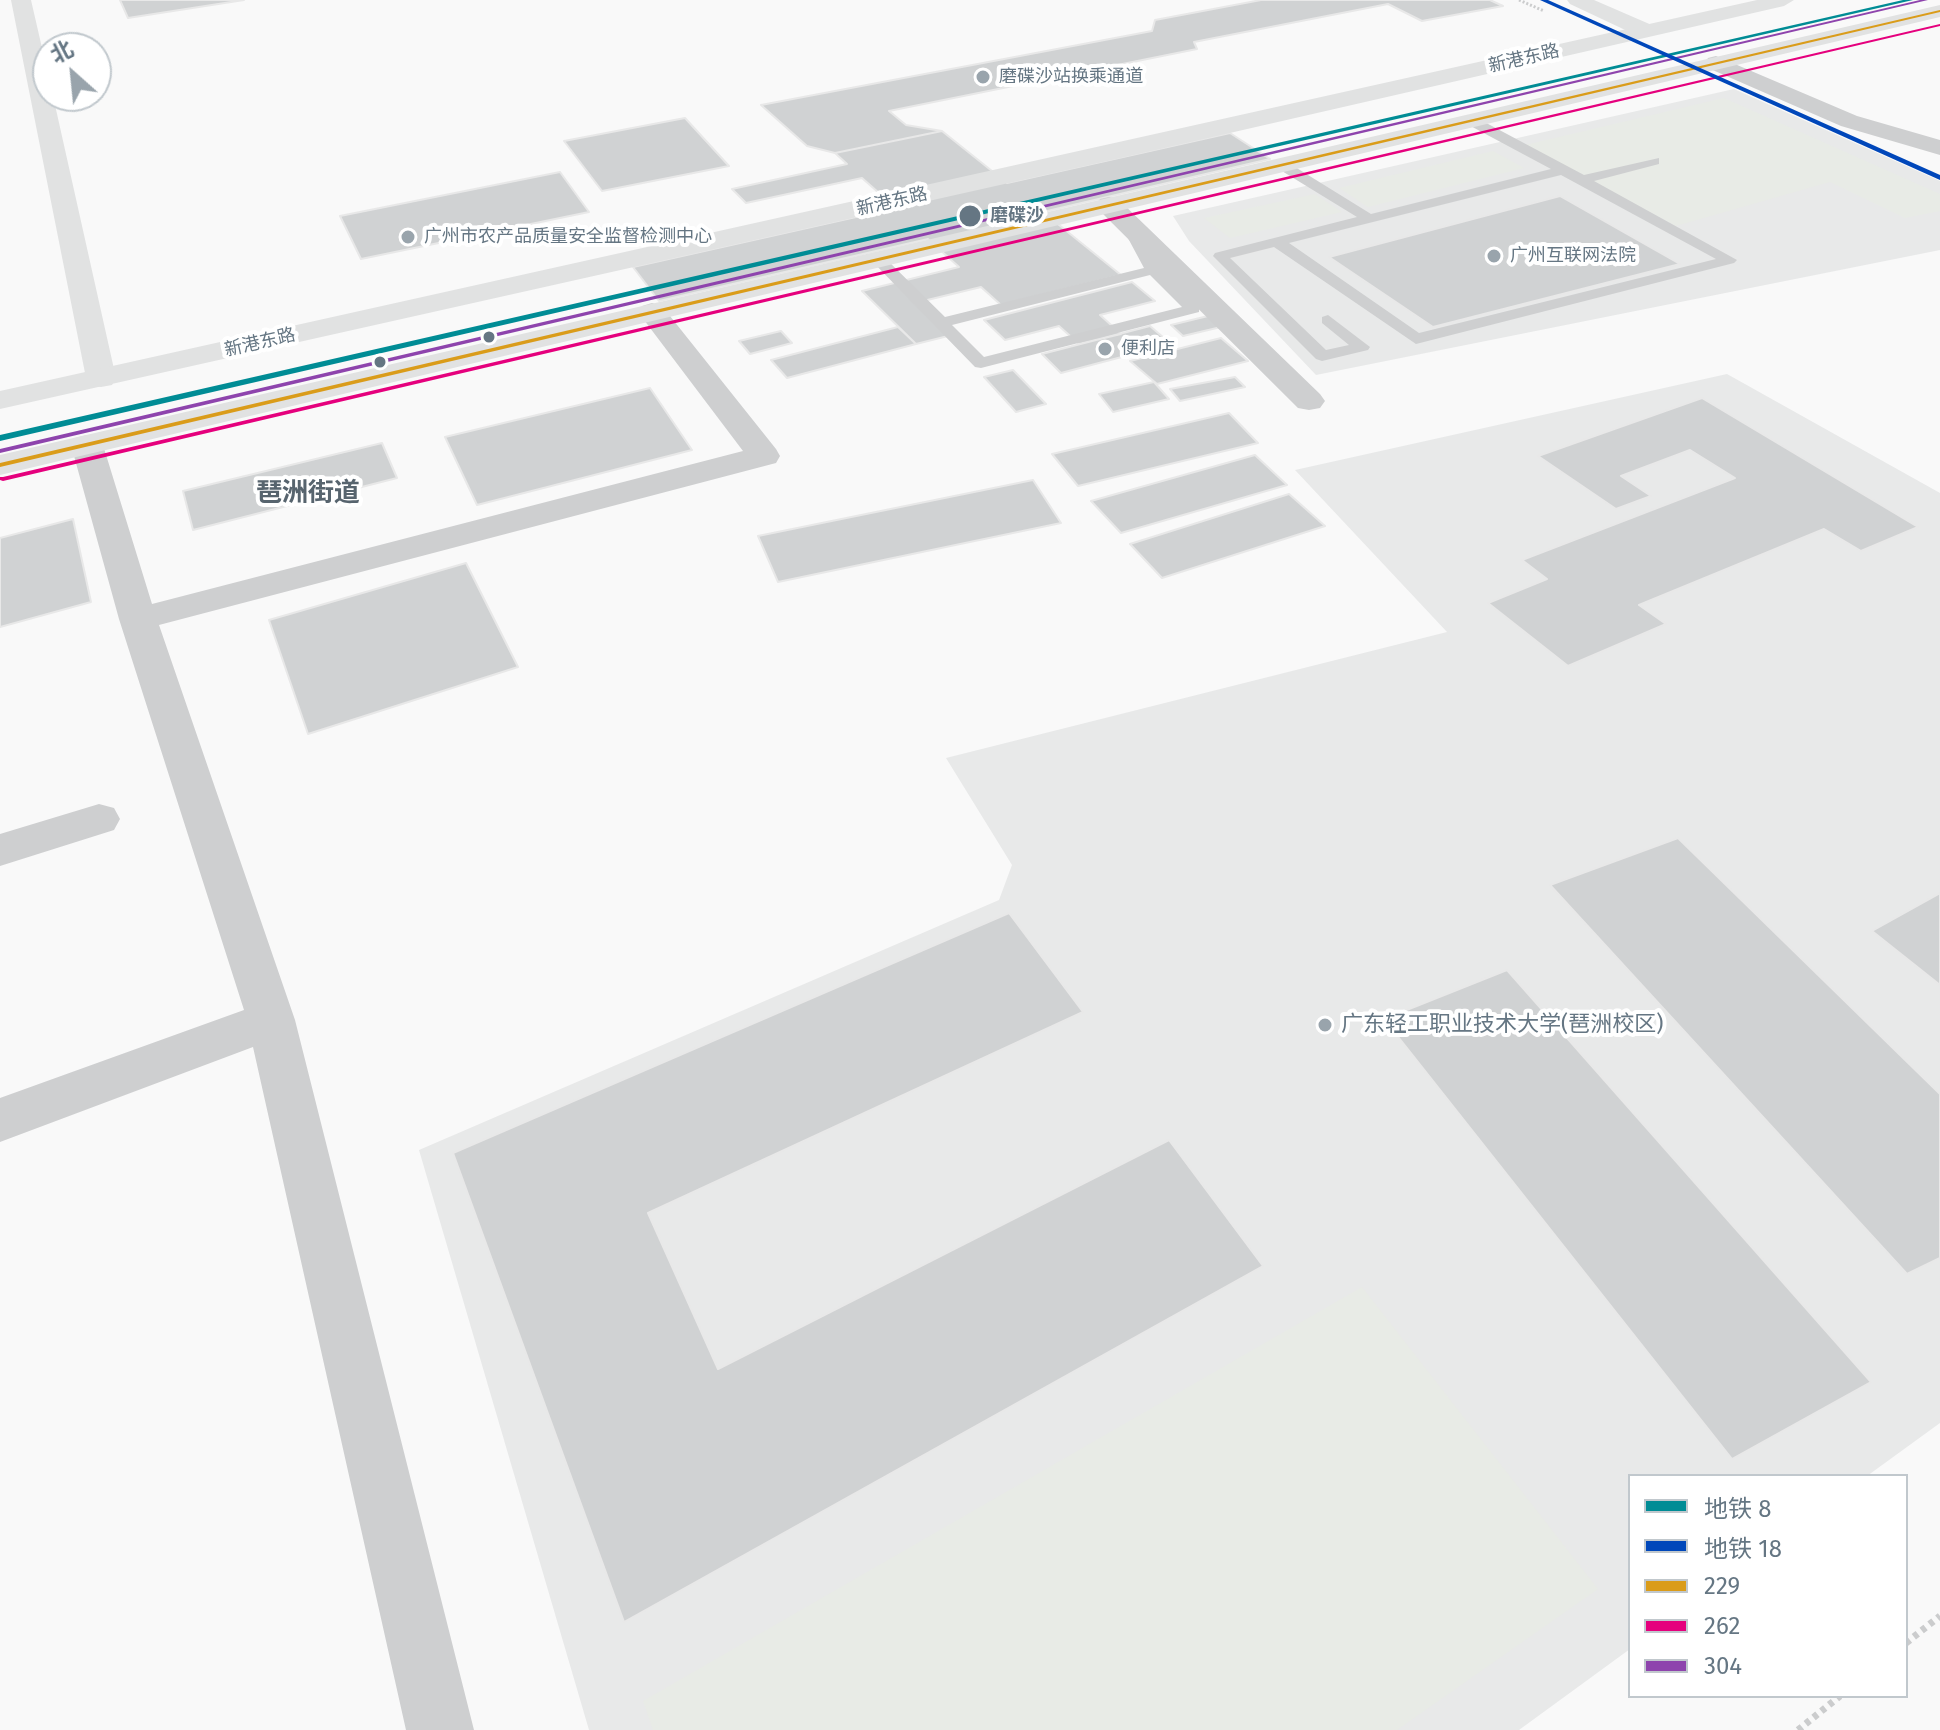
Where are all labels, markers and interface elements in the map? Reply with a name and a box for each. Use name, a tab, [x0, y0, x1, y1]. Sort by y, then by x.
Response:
north arrow	[32, 32, 112, 112]
text: 北	[46, 35, 78, 69]
street label: 新港东路	[1486, 40, 1562, 78]
place label: 磨碟沙站换乘通道	[999, 66, 1143, 88]
marker: 磨碟沙站换乘通道	[974, 68, 992, 86]
street label: 新港东路	[854, 183, 930, 221]
marker: 磨碟沙	[957, 203, 983, 229]
place label: 磨碟沙	[990, 205, 1044, 227]
place label: 广州市农产品质量安全监督检测中心	[424, 226, 712, 248]
marker: 广州市农产品质量安全监督检测中心	[399, 228, 417, 246]
place label: 广州互联网法院	[1510, 245, 1636, 267]
marker: 广州互联网法院	[1485, 247, 1503, 265]
street label: 新港东路	[222, 324, 298, 362]
unlabelled marker	[481, 329, 497, 345]
place label: 便利店	[1121, 338, 1175, 360]
marker: 便利店	[1096, 340, 1114, 358]
unlabelled marker	[372, 354, 388, 370]
district label: 琶洲街道	[256, 478, 360, 510]
place label: 广东轻工职业技术大学(琶洲校区)	[1341, 1012, 1663, 1038]
marker: 广东轻工职业技术大学(琶洲校区)	[1316, 1016, 1334, 1034]
legend	[1628, 1474, 1908, 1698]
text: 地铁 8	[1704, 1495, 1772, 1523]
text: 地铁 18	[1704, 1535, 1782, 1563]
text: 229	[1704, 1572, 1740, 1600]
text: 262	[1704, 1612, 1740, 1640]
text: 304	[1704, 1652, 1742, 1680]

